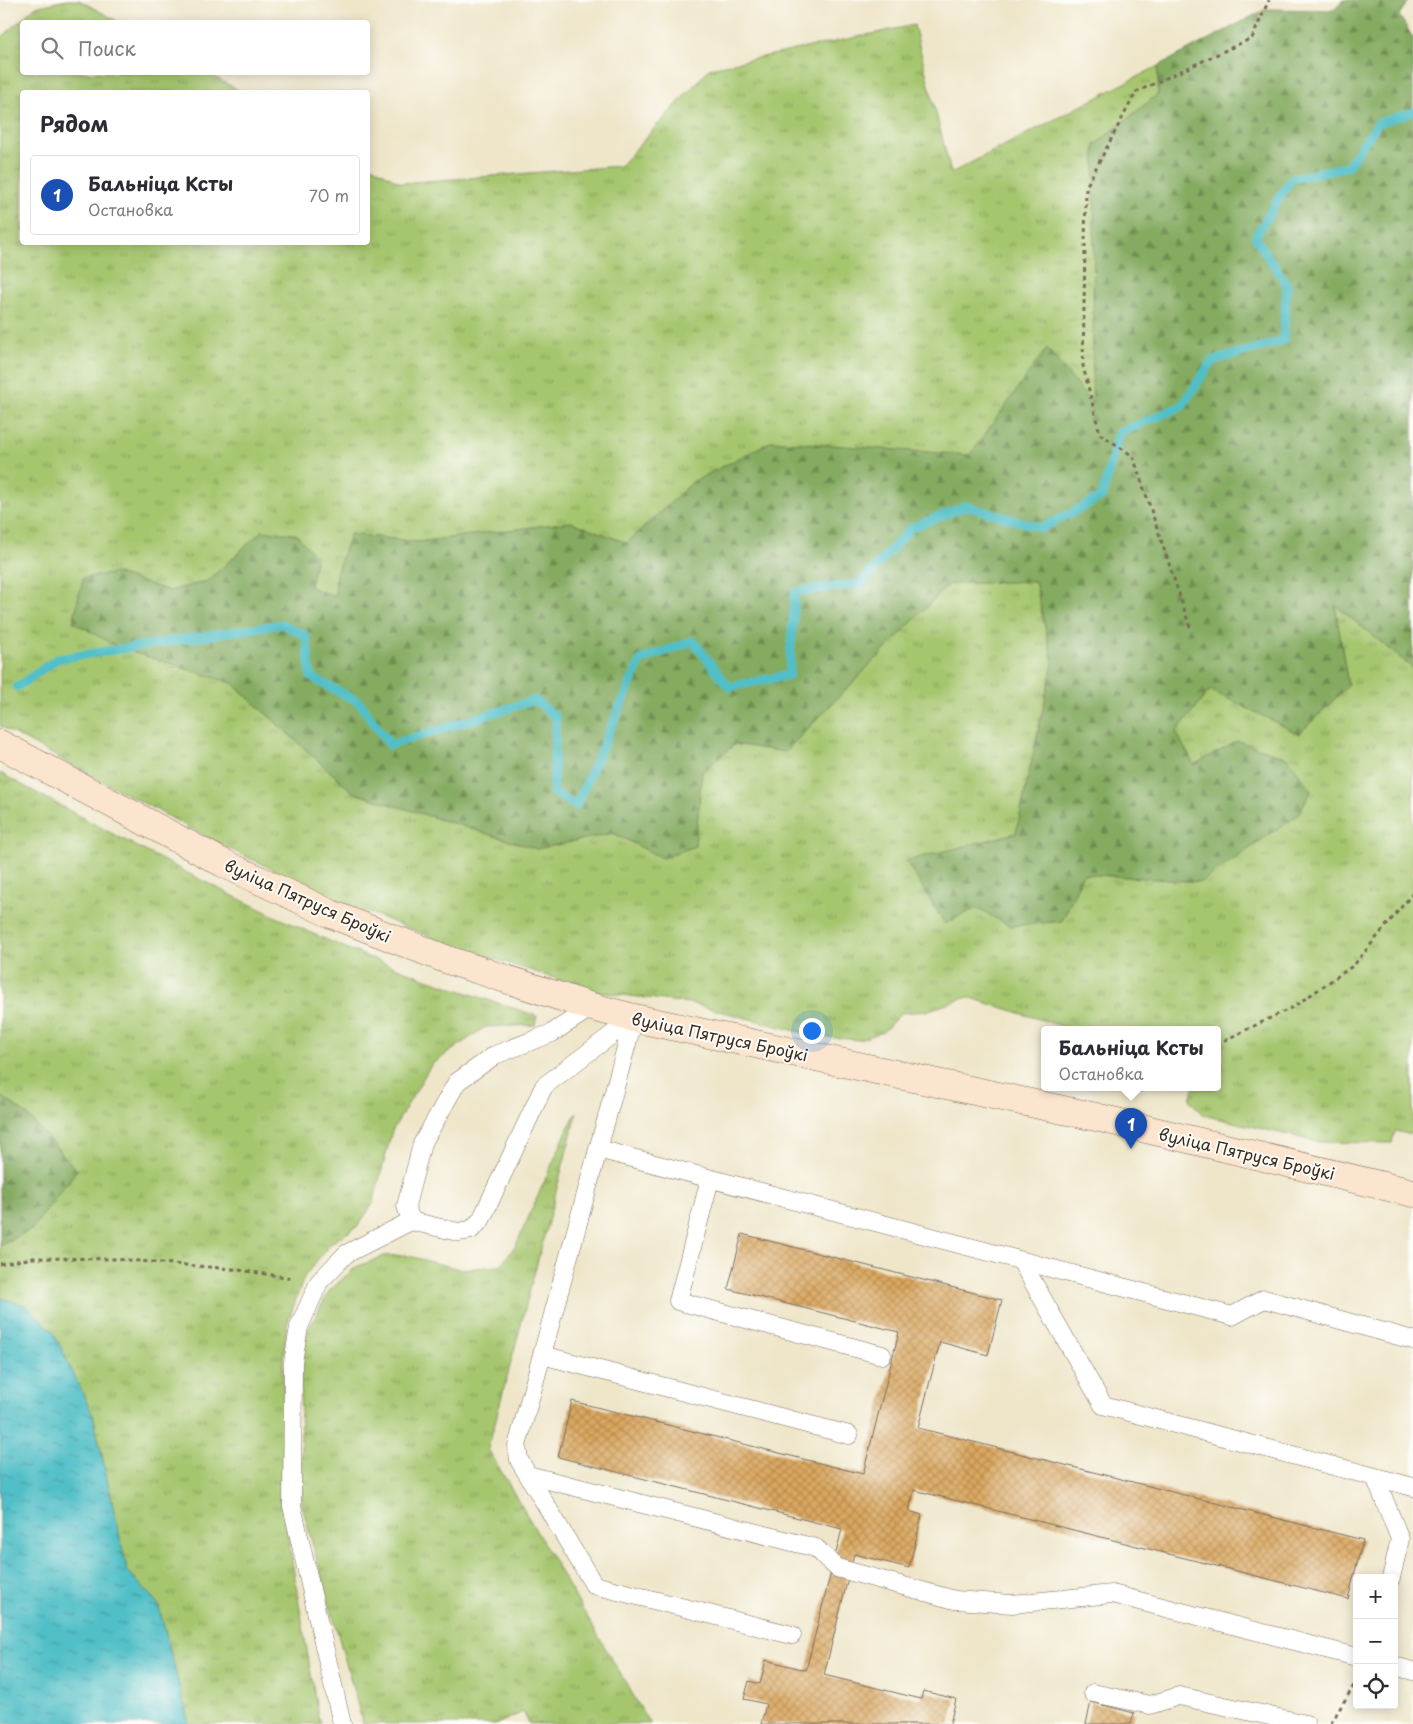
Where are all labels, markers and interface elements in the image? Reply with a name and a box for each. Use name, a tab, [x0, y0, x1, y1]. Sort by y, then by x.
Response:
search box	[20, 20, 370, 75]
icon: search	[38, 34, 66, 62]
text: Поиск	[78, 34, 136, 62]
text: Рядом	[40, 107, 108, 139]
text: Бальніца Ксты	[88, 169, 233, 197]
text: 1	[53, 183, 61, 207]
text: 70 m	[309, 183, 349, 207]
text: Остановка	[88, 197, 173, 221]
street label: вуліца Пятруся Броўкі	[221, 852, 395, 948]
street label: вуліца Пятруся Броўкі	[630, 1006, 810, 1066]
your location	[799, 1018, 825, 1044]
popup	[1041, 1026, 1221, 1091]
text: Бальніца Ксты	[1058, 1033, 1204, 1061]
text: Остановка	[1058, 1061, 1143, 1085]
pin: 1	[1115, 1108, 1147, 1149]
street label: вуліца Пятруся Броўкі	[1157, 1121, 1337, 1185]
map controls	[1353, 1574, 1398, 1709]
button: +	[1353, 1574, 1398, 1619]
button: −	[1353, 1619, 1398, 1664]
button: locate	[1353, 1664, 1398, 1709]

